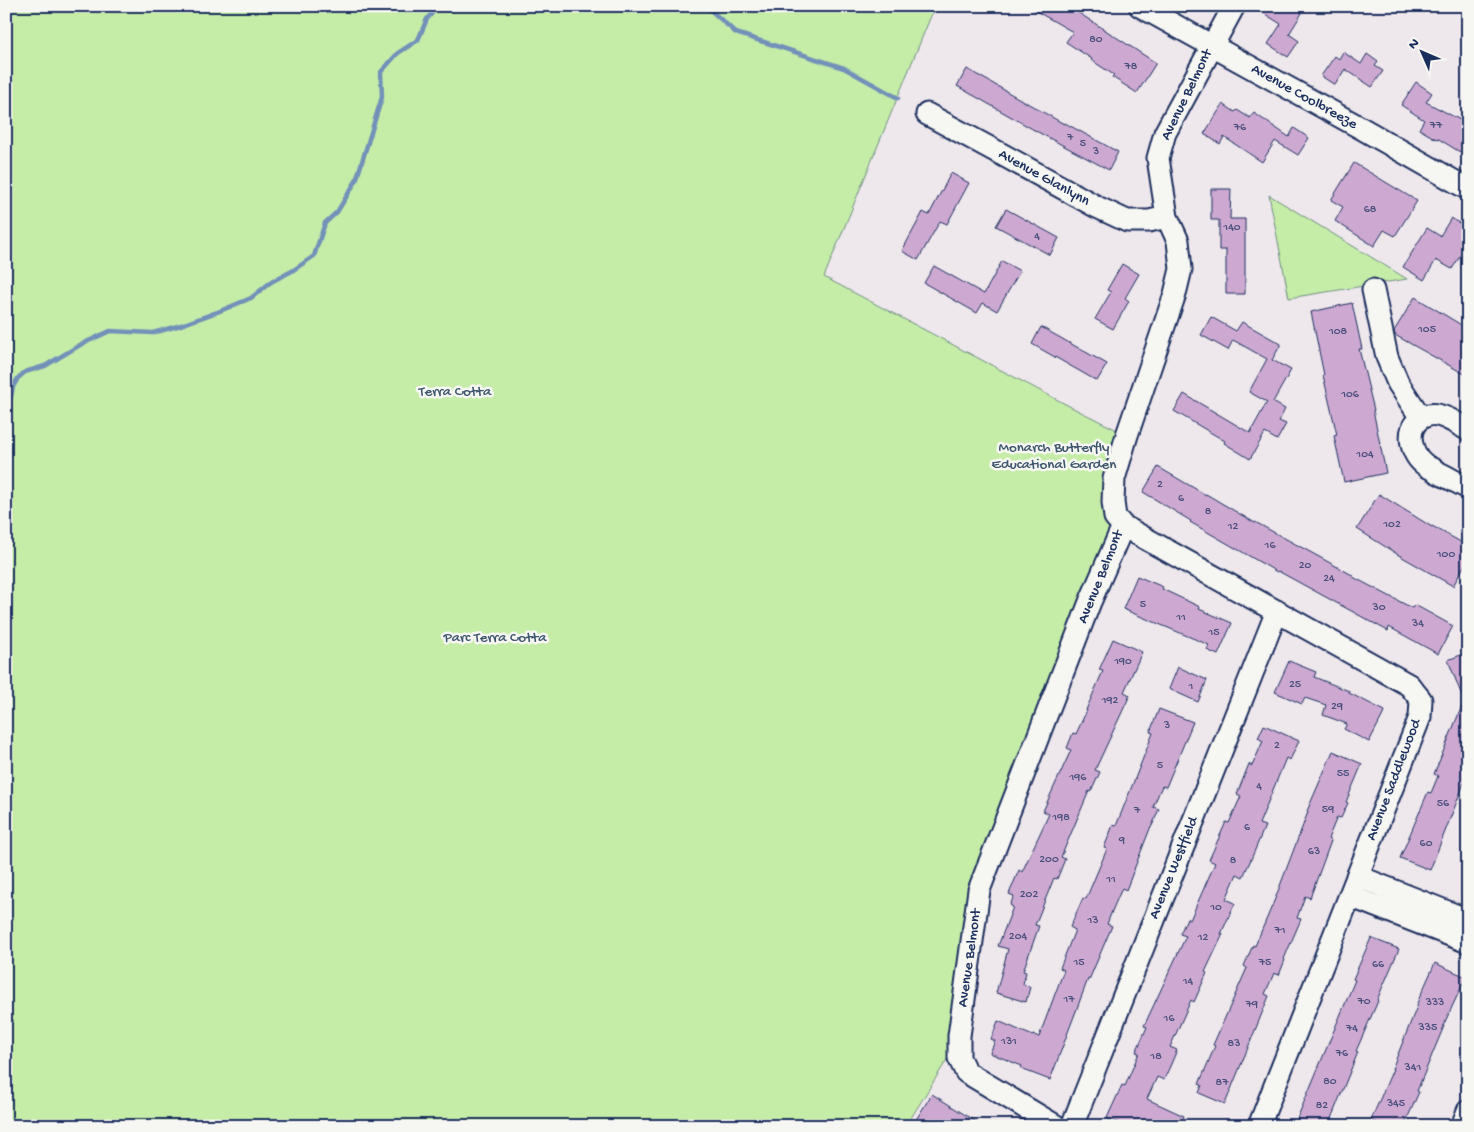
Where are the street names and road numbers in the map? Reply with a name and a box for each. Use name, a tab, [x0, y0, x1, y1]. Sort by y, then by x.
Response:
street label: Avenue Belmont	[1157, 45, 1218, 143]
street label: Avenue Coolbreeze	[1248, 60, 1361, 134]
street label: Avenue Glanlynn	[995, 145, 1093, 211]
street label: Avenue Belmont	[1074, 526, 1129, 626]
street label: Avenue Saddlewood	[1363, 716, 1426, 843]
street label: Avenue Westfield	[1145, 813, 1203, 922]
street label: Avenue Belmont	[954, 906, 986, 1008]

